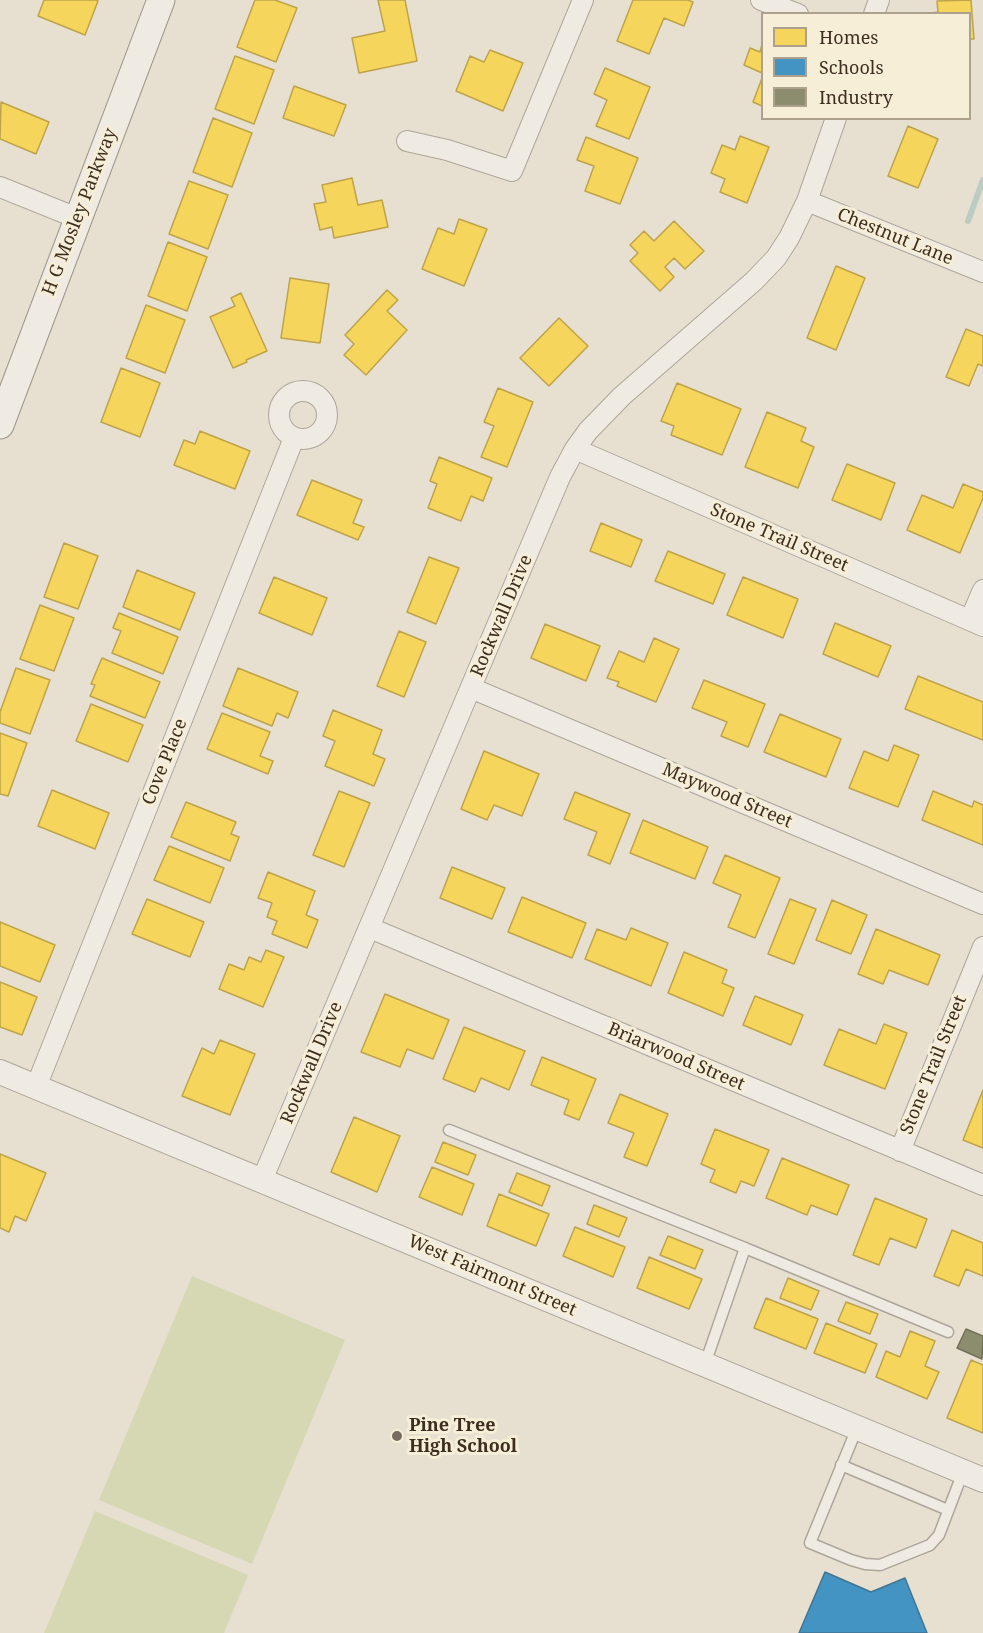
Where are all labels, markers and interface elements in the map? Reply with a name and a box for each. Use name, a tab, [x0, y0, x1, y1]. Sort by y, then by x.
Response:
legend	[761, 12, 971, 120]
text: Homes	[819, 25, 878, 49]
text: Schools	[819, 55, 884, 79]
text: Industry	[819, 85, 893, 109]
street label: H G Mosley Parkway	[38, 125, 122, 299]
street label: Chestnut Lane	[834, 204, 956, 270]
street label: Stone Trail Street	[707, 499, 851, 577]
street label: Rockwall Drive	[467, 552, 537, 680]
street label: Cove Place	[138, 716, 192, 808]
street label: Maywood Street	[659, 759, 795, 833]
street label: Stone Trail Street	[896, 992, 972, 1138]
street label: Rockwall Drive	[277, 999, 347, 1127]
street label: Briarwood Street	[604, 1018, 748, 1096]
street label: West Fairmont Street	[404, 1231, 580, 1321]
place label: Pine Tree High School	[409, 1415, 517, 1458]
marker: Pine Tree High School	[390, 1429, 404, 1443]

